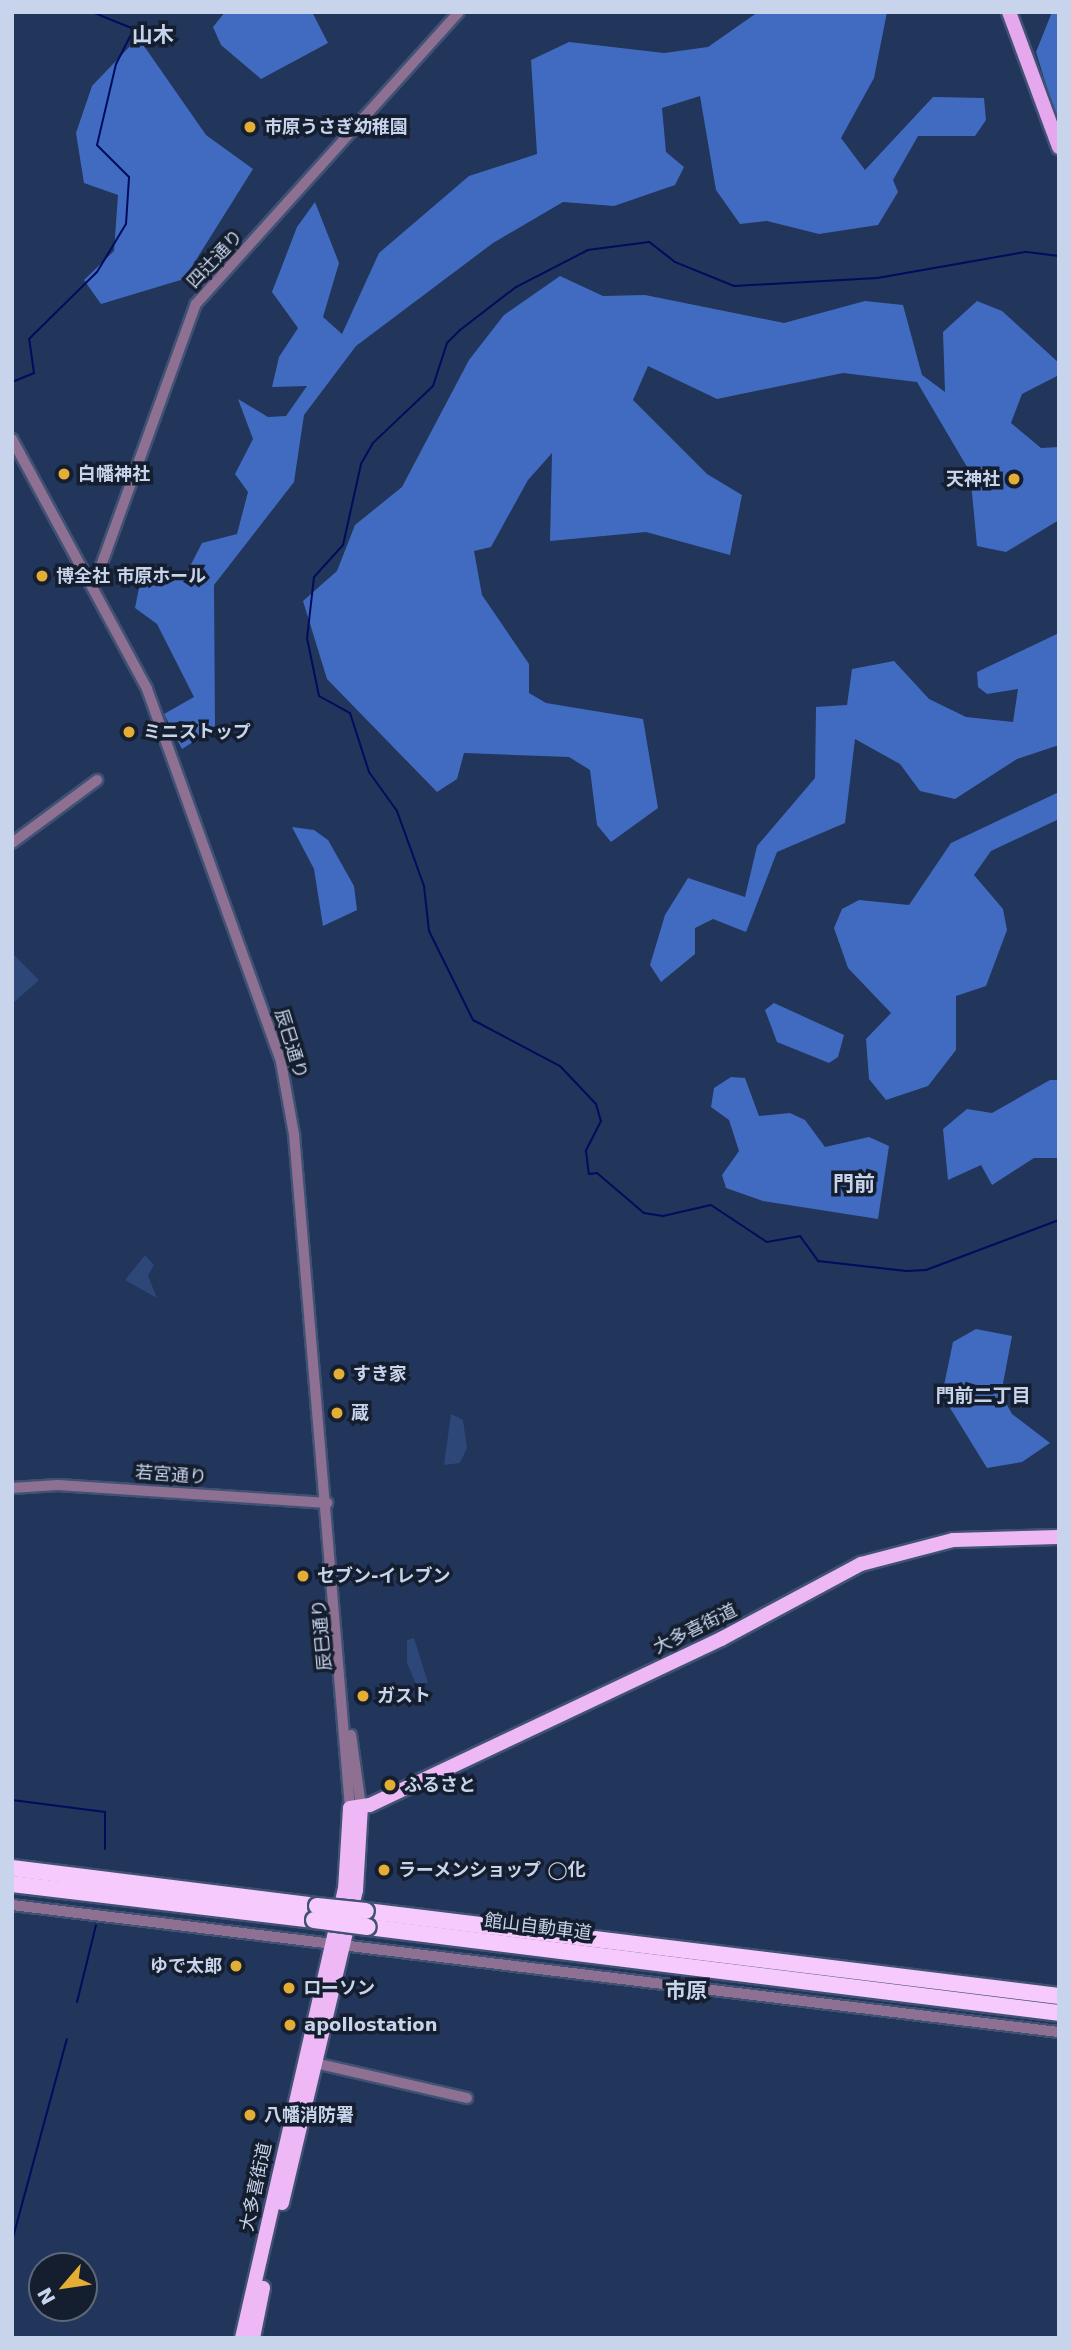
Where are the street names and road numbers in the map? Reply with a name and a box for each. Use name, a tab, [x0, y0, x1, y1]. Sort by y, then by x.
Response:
street label: 四辻通り	[183, 225, 247, 293]
street label: 辰巳通り	[270, 1006, 312, 1082]
street label: 若宮通り	[134, 1462, 208, 1488]
street label: 辰巳通り	[308, 1598, 336, 1672]
street label: 大多喜街道	[650, 1600, 740, 1658]
street label: 館山自動車道	[483, 1910, 593, 1944]
street label: 大多喜街道	[236, 2141, 276, 2233]

